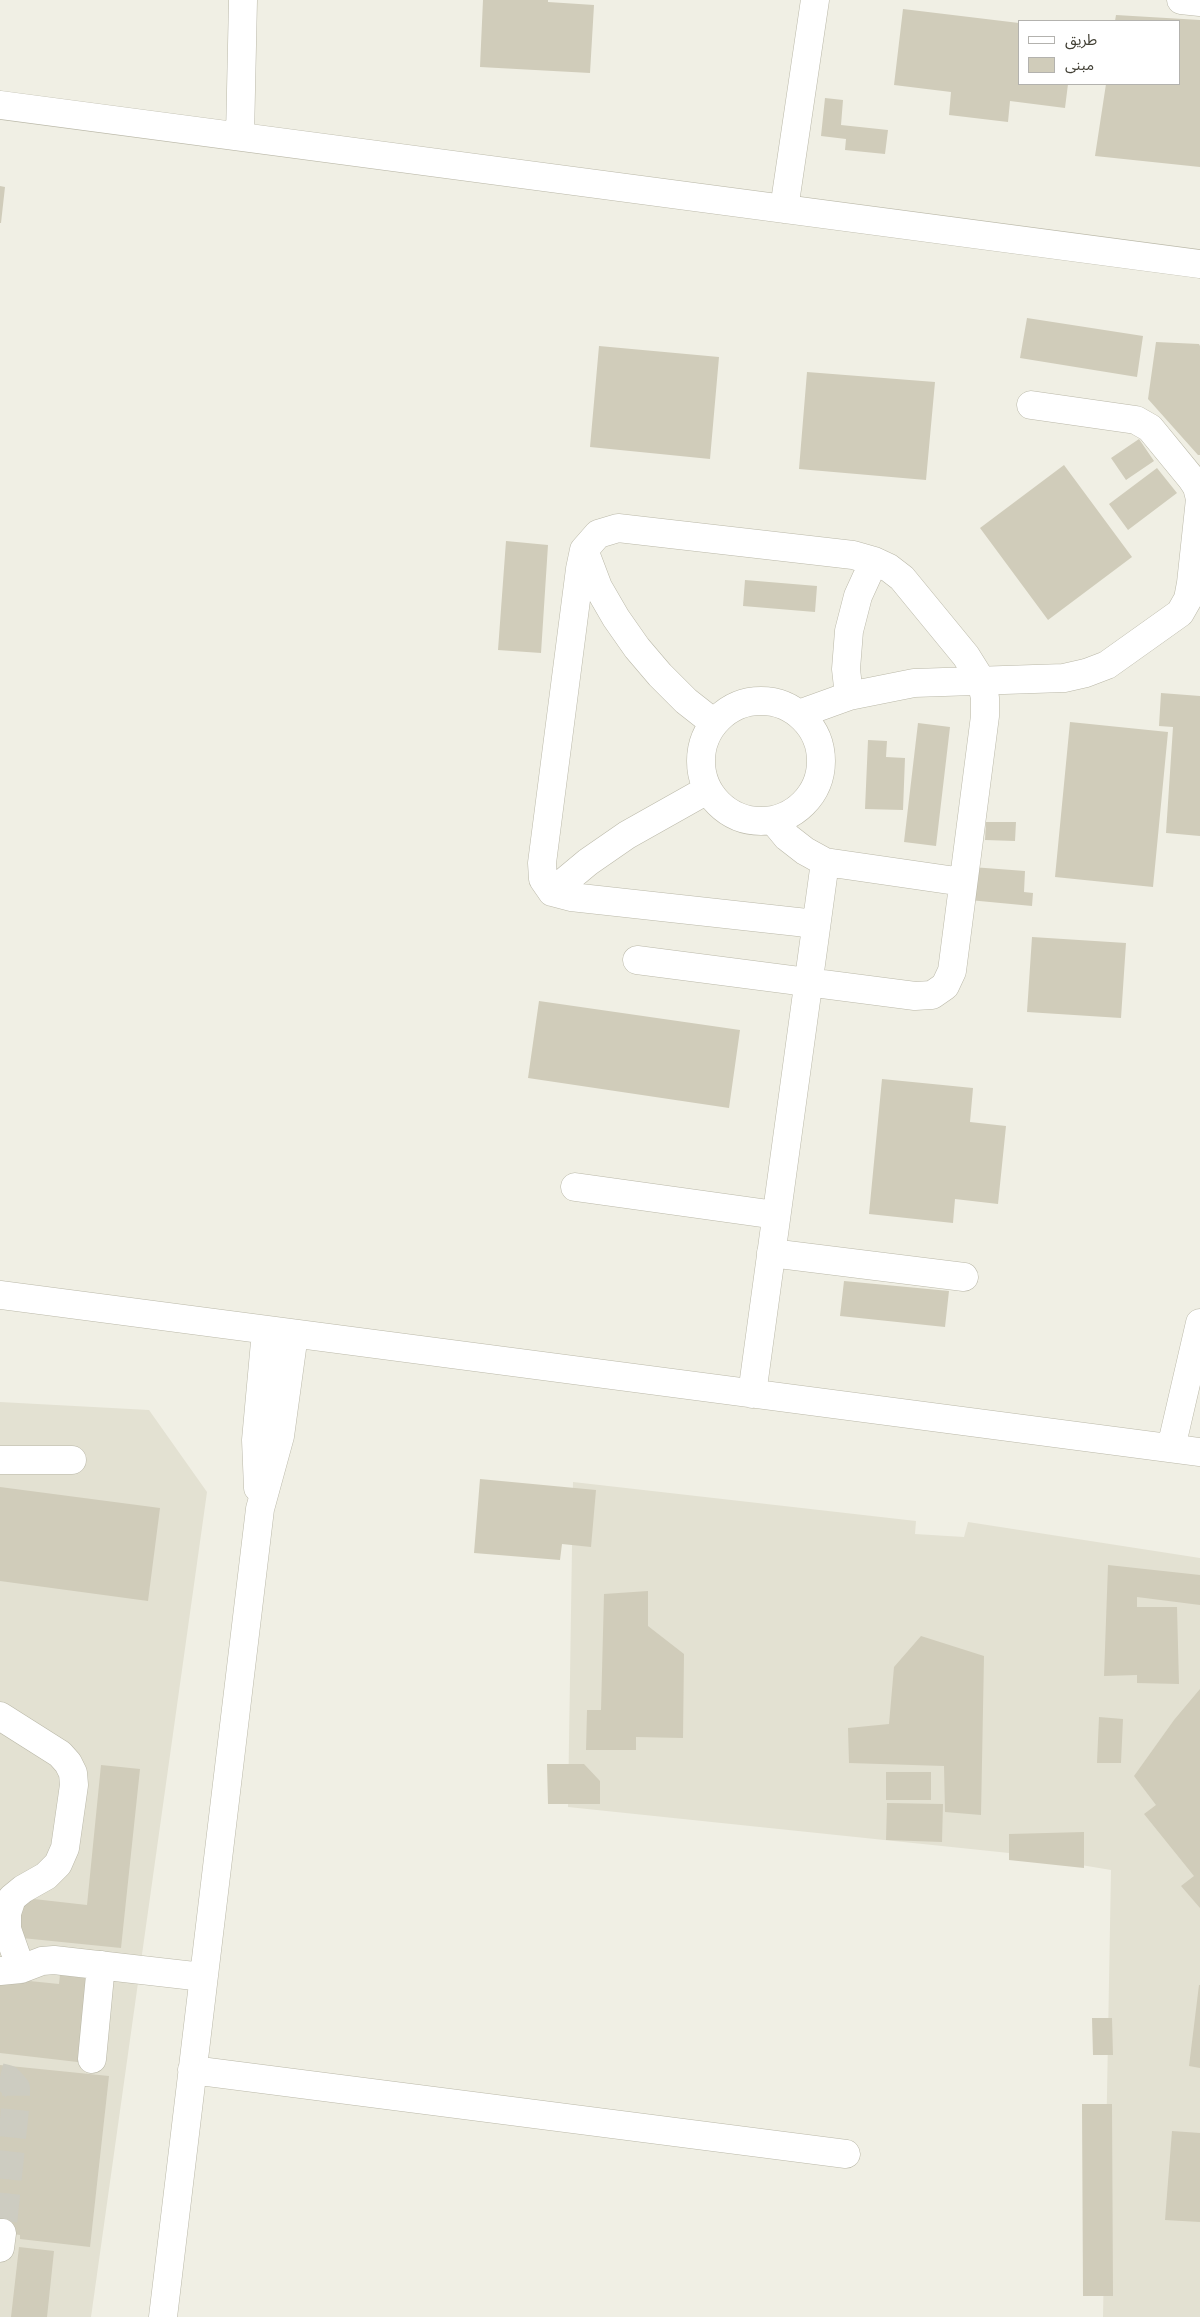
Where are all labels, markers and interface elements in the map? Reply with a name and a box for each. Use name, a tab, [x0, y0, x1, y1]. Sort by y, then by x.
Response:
legend	[1018, 20, 1180, 85]
text: طريق	[1065, 29, 1097, 50]
text: مبنى	[1065, 54, 1094, 75]

